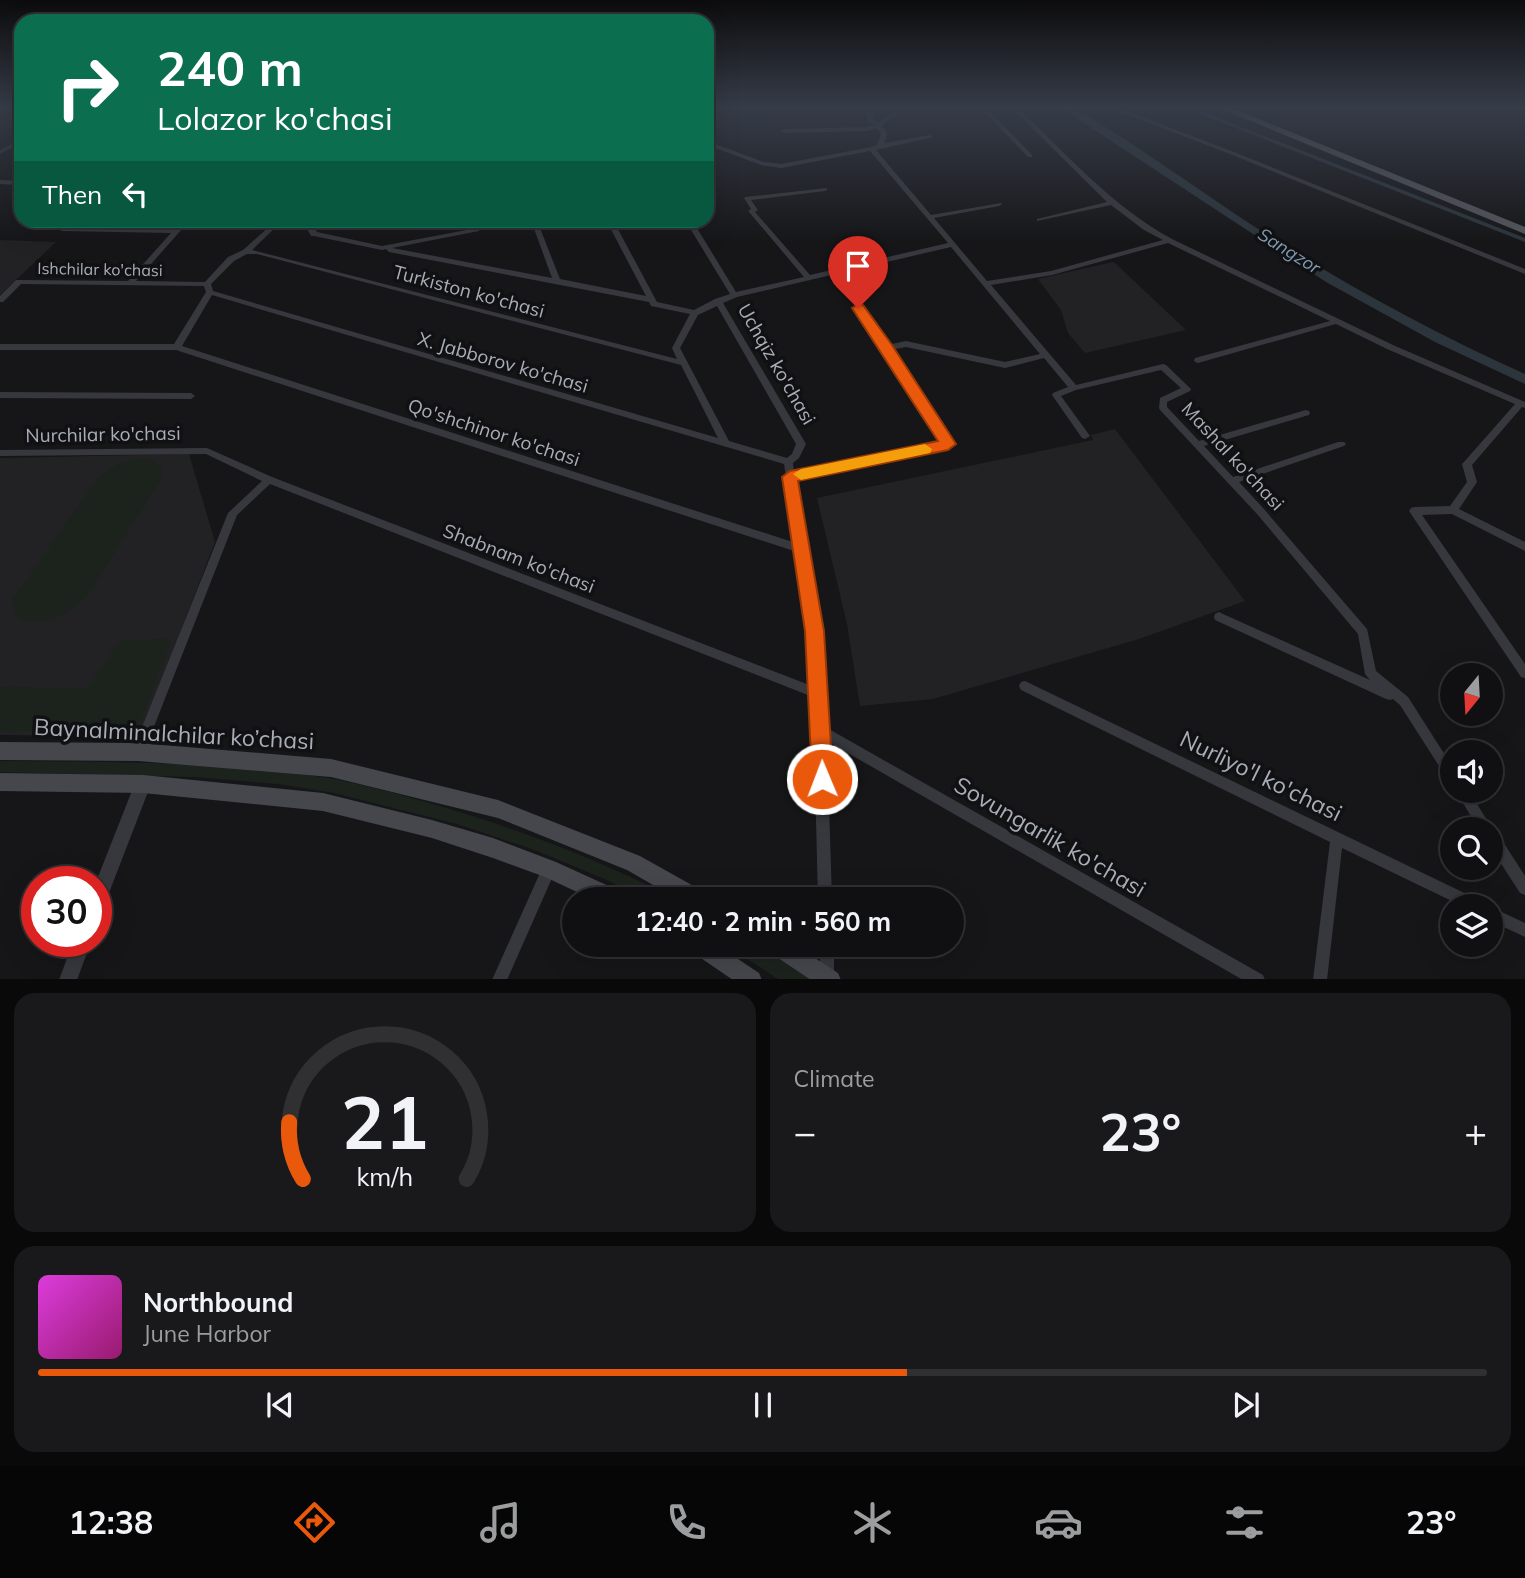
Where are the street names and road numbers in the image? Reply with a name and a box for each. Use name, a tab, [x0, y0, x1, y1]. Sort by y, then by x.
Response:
street label: Ishchilar ko'chasi	[37, 258, 163, 280]
street label: Turkiston ko'chasi	[391, 259, 547, 323]
street label: Uchqiz ko'chasi	[733, 299, 821, 429]
street label: X. Jabborov ko'chasi	[415, 326, 591, 398]
street label: Qo'shchinor ko'chasi	[405, 393, 583, 471]
street label: Mashal ko'chasi	[1177, 397, 1289, 515]
street label: Nurchilar ko'chasi	[25, 421, 181, 447]
street label: Shabnam ko'chasi	[440, 518, 598, 598]
street label: Baynalminalchilar ko’chasi	[33, 712, 315, 755]
street label: Nurliyo'l ko'chasi	[1175, 724, 1347, 827]
street label: Sovungarlik ko'chasi	[949, 770, 1151, 903]

